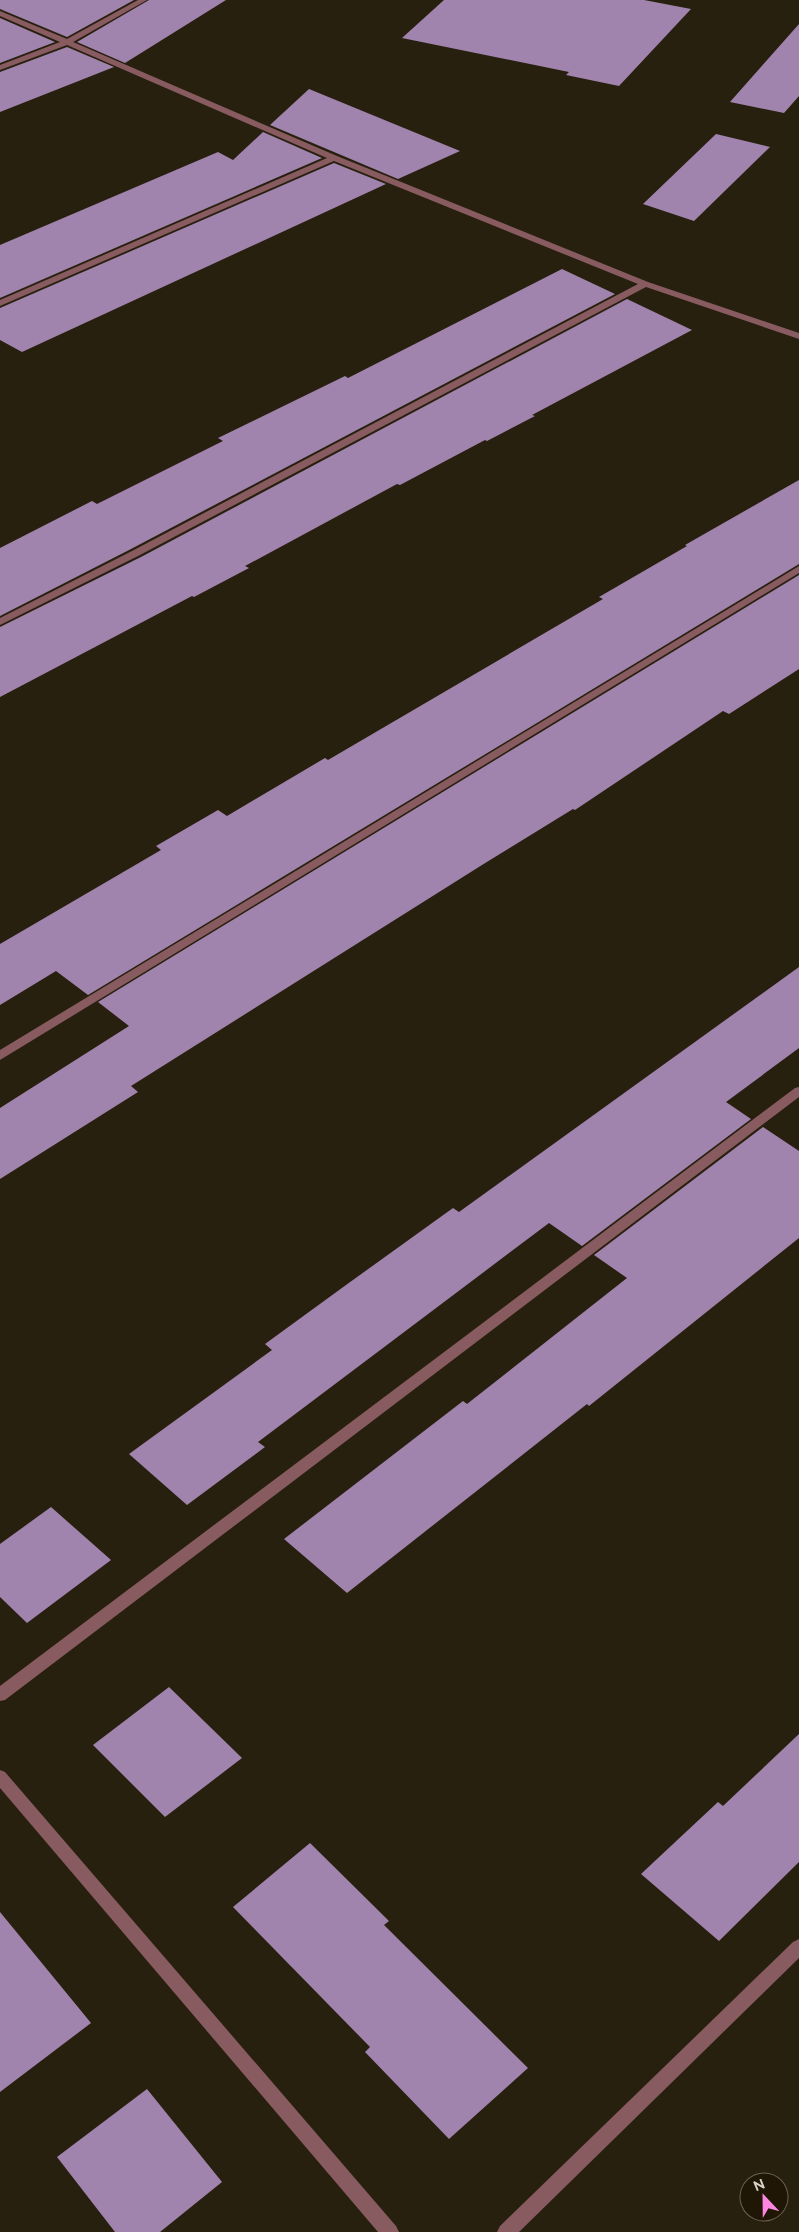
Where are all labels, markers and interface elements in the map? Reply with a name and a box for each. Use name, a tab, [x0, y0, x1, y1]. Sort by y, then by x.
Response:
north arrow	[739, 2172, 789, 2222]
text: N	[751, 2176, 767, 2194]

